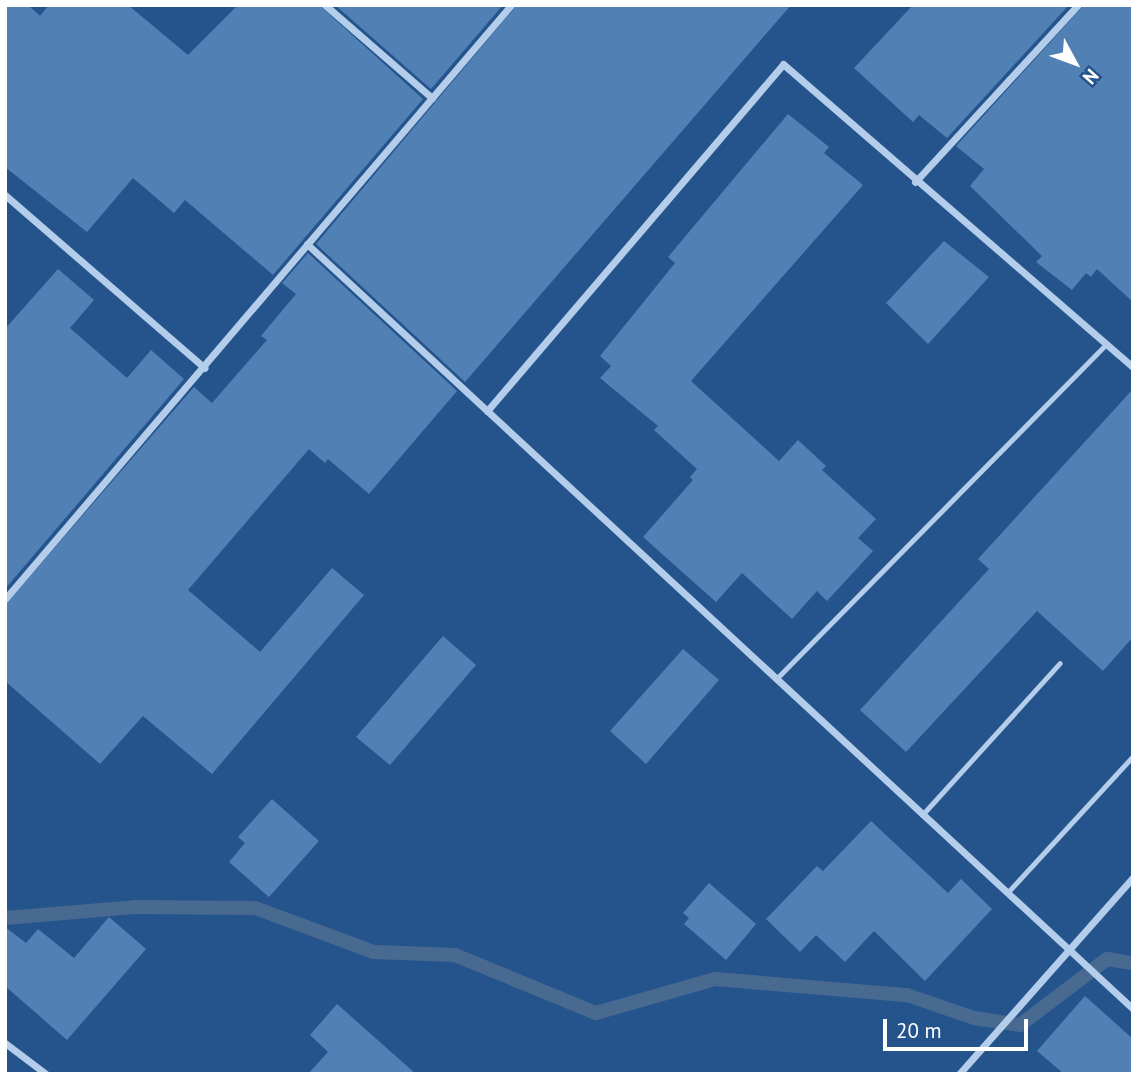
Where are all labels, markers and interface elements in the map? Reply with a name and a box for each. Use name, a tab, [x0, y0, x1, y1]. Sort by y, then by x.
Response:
north arrow	[1040, 28, 1110, 98]
text: N	[1078, 64, 1104, 89]
scale bar	[886, 1006, 1031, 1050]
text: 20 m	[896, 1017, 942, 1044]

